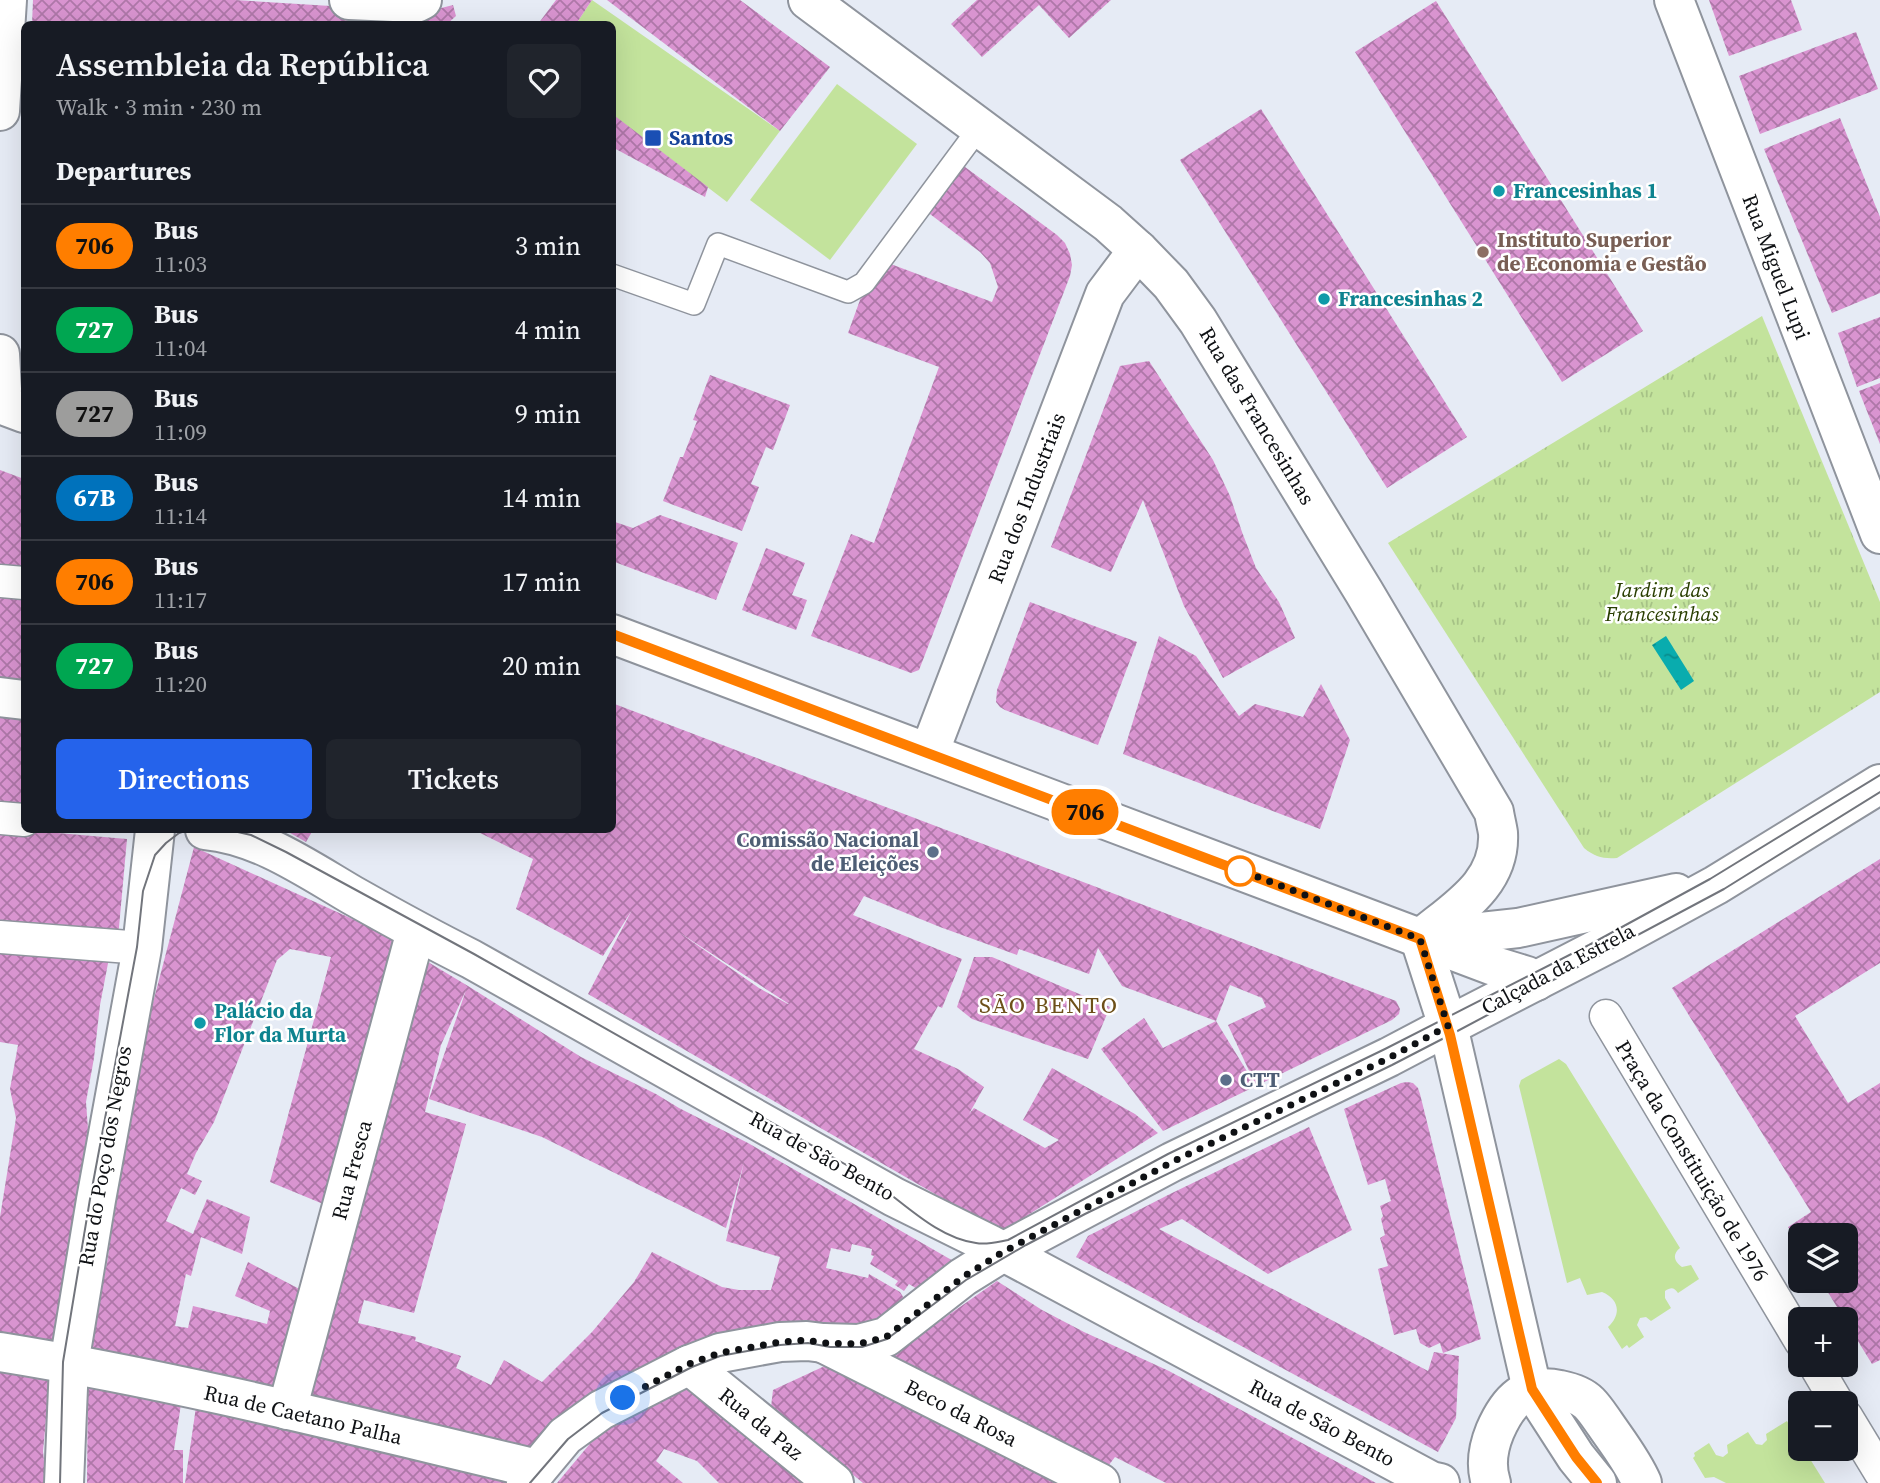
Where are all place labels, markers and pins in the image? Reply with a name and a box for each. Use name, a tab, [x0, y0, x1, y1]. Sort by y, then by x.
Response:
place label: Santos	[669, 123, 734, 152]
marker: Santos	[643, 128, 663, 148]
place label: Francesinhas 1	[1513, 176, 1658, 205]
marker: Francesinhas 1	[1491, 183, 1507, 199]
place label: Instituto Superior de Economia e Gestão	[1497, 225, 1707, 278]
marker: Instituto Superior de Economia e Gestão	[1475, 244, 1491, 260]
place label: Francesinhas 2	[1338, 284, 1483, 313]
marker: Francesinhas 2	[1316, 291, 1332, 307]
place label: Comissão Nacional de Eleições	[736, 825, 919, 878]
marker: Comissão Nacional de Eleições	[925, 844, 941, 860]
unlabelled marker	[1225, 856, 1255, 886]
place label: Palácio da Flor da Murta	[214, 996, 347, 1049]
marker: Palácio da Flor da Murta	[192, 1015, 208, 1031]
place label: CTT	[1240, 1065, 1280, 1094]
marker: CTT	[1218, 1072, 1234, 1088]

